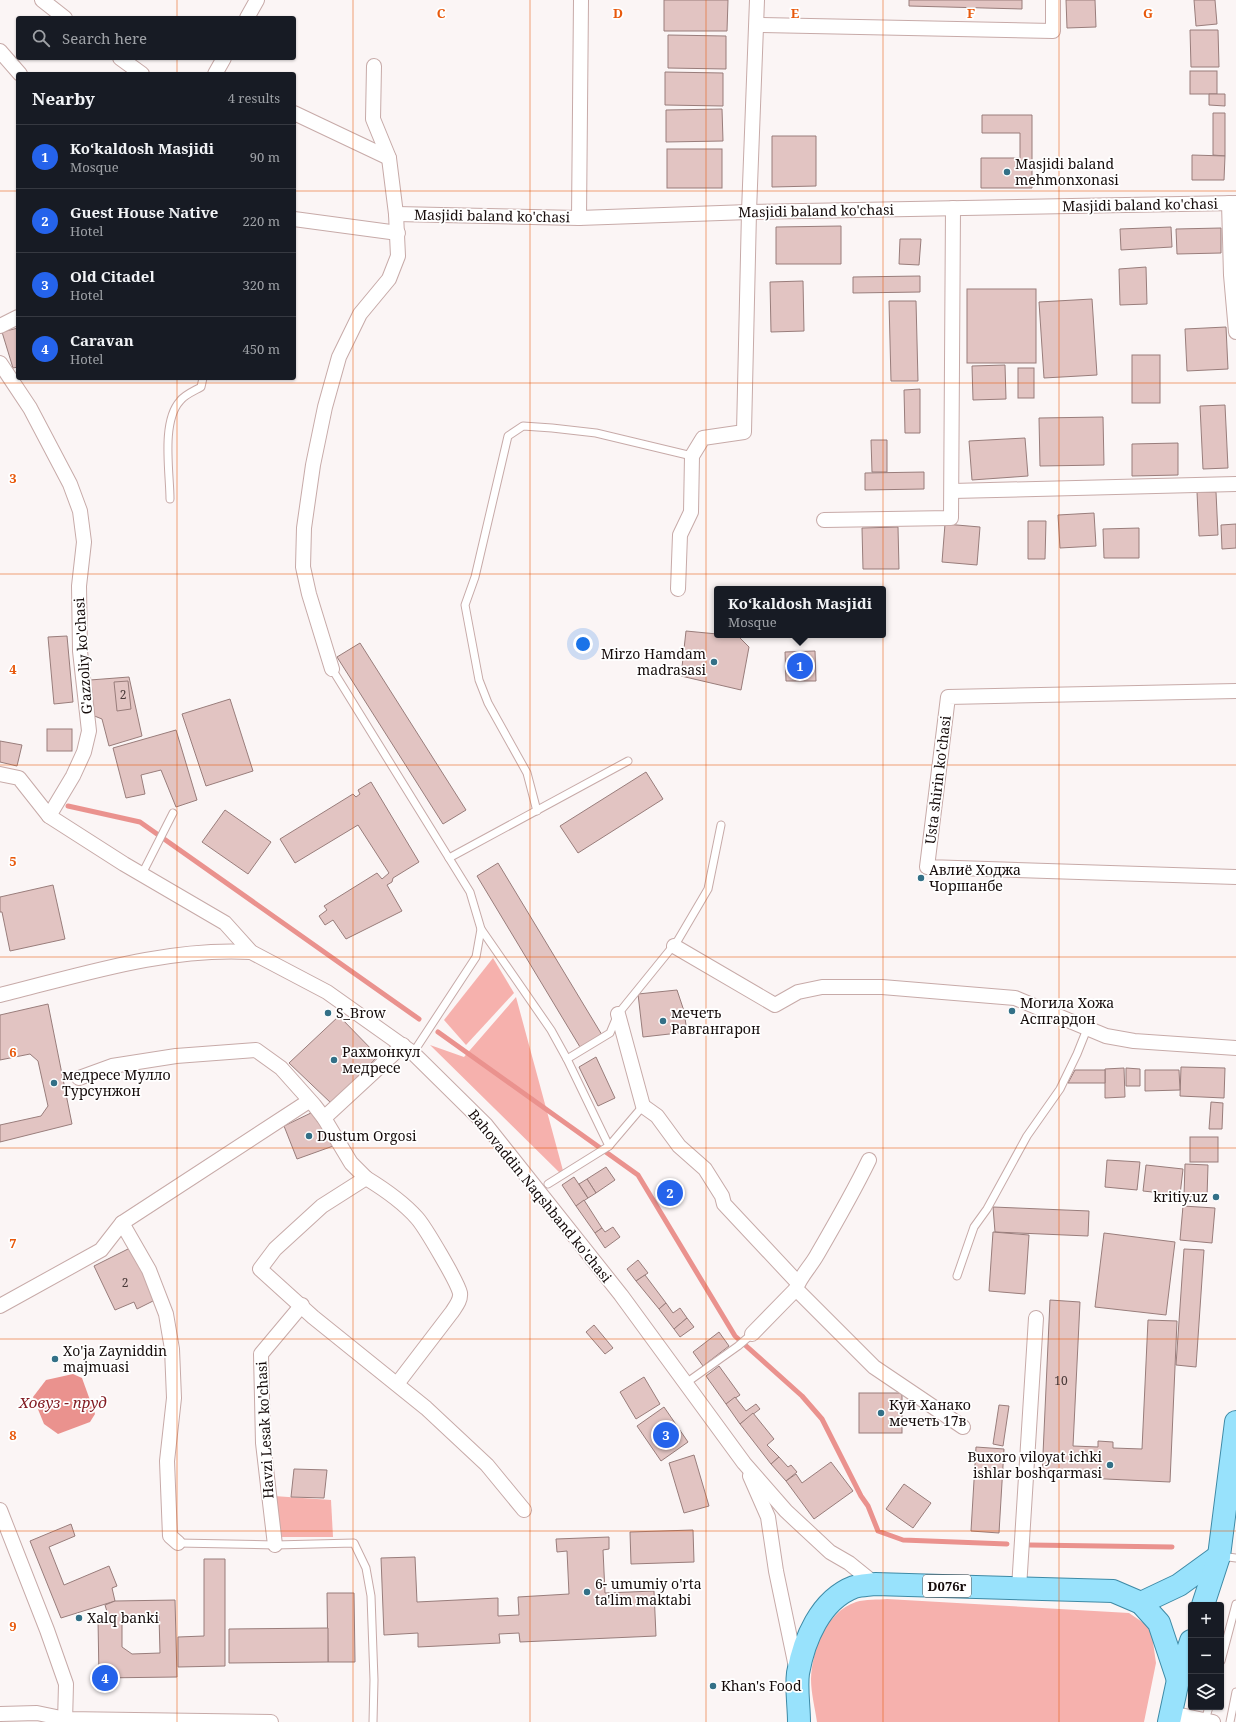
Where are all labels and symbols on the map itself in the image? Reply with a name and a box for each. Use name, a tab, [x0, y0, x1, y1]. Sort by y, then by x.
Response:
text: C	[437, 4, 446, 22]
text: D	[613, 4, 623, 22]
text: E	[791, 4, 800, 22]
text: F	[967, 4, 975, 22]
text: G	[1143, 4, 1153, 22]
place label: Masjidi baland mehmonxonasi	[1015, 154, 1119, 189]
marker: Masjidi baland mehmonxonasi	[1002, 167, 1012, 177]
street label: Masjidi baland ko'chasi	[1062, 194, 1219, 215]
street label: Masjidi baland ko'chasi	[738, 200, 895, 221]
street label: Masjidi baland ko'chasi	[414, 205, 571, 226]
text: 3	[9, 469, 17, 487]
street label: G'azzoliy ko'chasi	[69, 597, 96, 715]
your location	[573, 634, 593, 654]
place label: Mirzo Hamdam madrasasi	[601, 644, 707, 679]
pin: 1	[787, 651, 813, 681]
marker: Mirzo Hamdam madrasasi	[709, 657, 719, 667]
text: 4	[9, 660, 17, 678]
house number: 2	[120, 686, 126, 703]
street label: Usta shirin ko'chasi	[920, 714, 955, 845]
text: 5	[9, 852, 17, 870]
place label: Авлиё Ходжа Чоршанбе	[929, 860, 1021, 895]
marker: Авлиё Ходжа Чоршанбе	[916, 873, 926, 883]
place label: Могила Хожа Аспгардон	[1020, 993, 1114, 1028]
place label: S_Brow	[336, 1003, 387, 1022]
place label: мечеть Равгангарон	[671, 1003, 760, 1038]
marker: Могила Хожа Аспгардон	[1007, 1006, 1017, 1016]
marker: S_Brow	[323, 1008, 333, 1018]
marker: мечеть Равгангарон	[658, 1016, 668, 1026]
place label: Рахмонкул медресе	[342, 1042, 421, 1077]
text: 6	[9, 1043, 17, 1061]
marker: Рахмонкул медресе	[329, 1055, 339, 1065]
place label: медресе Мулло Турсунжон	[62, 1065, 171, 1100]
marker: медресе Мулло Турсунжон	[49, 1078, 59, 1088]
street label: Bahovaddin Naqshband ko'chasi	[465, 1105, 617, 1287]
place label: Dustum Orgosi	[317, 1126, 417, 1145]
marker: Dustum Orgosi	[304, 1131, 314, 1141]
pin: 2	[657, 1178, 683, 1208]
place label: kritiy.uz	[1153, 1187, 1208, 1206]
marker: kritiy.uz	[1211, 1192, 1221, 1202]
text: 7	[9, 1234, 17, 1252]
house number: 2	[122, 1274, 128, 1291]
place label: Xo'ja Zayniddin majmuasi	[63, 1341, 167, 1376]
marker: Xo'ja Zayniddin majmuasi	[50, 1354, 60, 1364]
street label: Havzi Lesak ko'chasi	[251, 1360, 278, 1499]
house number: 10	[1054, 1372, 1068, 1389]
water label: Ховуз - пруд	[18, 1392, 107, 1412]
place label: Куй Ханако мечеть 17в	[889, 1395, 971, 1430]
marker: Куй Ханако мечеть 17в	[876, 1408, 886, 1418]
pin: 3	[653, 1420, 679, 1450]
text: 8	[9, 1426, 17, 1444]
place label: Buxoro viloyat ichki ishlar boshqarmasi	[967, 1447, 1103, 1482]
marker: Buxoro viloyat ichki ishlar boshqarmasi	[1105, 1460, 1115, 1470]
place label: 6- umumiy o'rta ta'lim maktabi	[595, 1574, 702, 1609]
road number: D076r	[923, 1575, 971, 1597]
marker: 6- umumiy o'rta ta'lim maktabi	[582, 1587, 592, 1597]
place label: Xalq banki	[87, 1608, 159, 1627]
marker: Xalq banki	[74, 1613, 84, 1623]
text: 9	[9, 1617, 17, 1635]
pin: 4	[92, 1663, 118, 1693]
place label: Khan's Food	[721, 1676, 802, 1695]
marker: Khan's Food	[708, 1681, 718, 1691]

